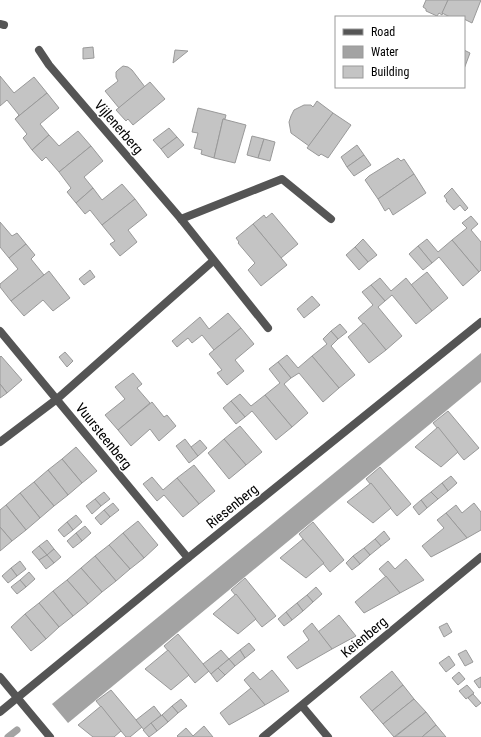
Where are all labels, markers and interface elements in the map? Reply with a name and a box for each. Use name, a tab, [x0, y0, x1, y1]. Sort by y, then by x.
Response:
legend	[335, 16, 465, 88]
text: Road	[371, 25, 395, 39]
text: Water	[371, 45, 399, 59]
text: Building	[371, 65, 409, 79]
street label: Vijlenerberg	[91, 97, 147, 157]
street label: Vuursteenberg	[72, 400, 136, 472]
street label: Riesenberg	[203, 480, 261, 532]
street label: Keienberg	[338, 613, 390, 661]

